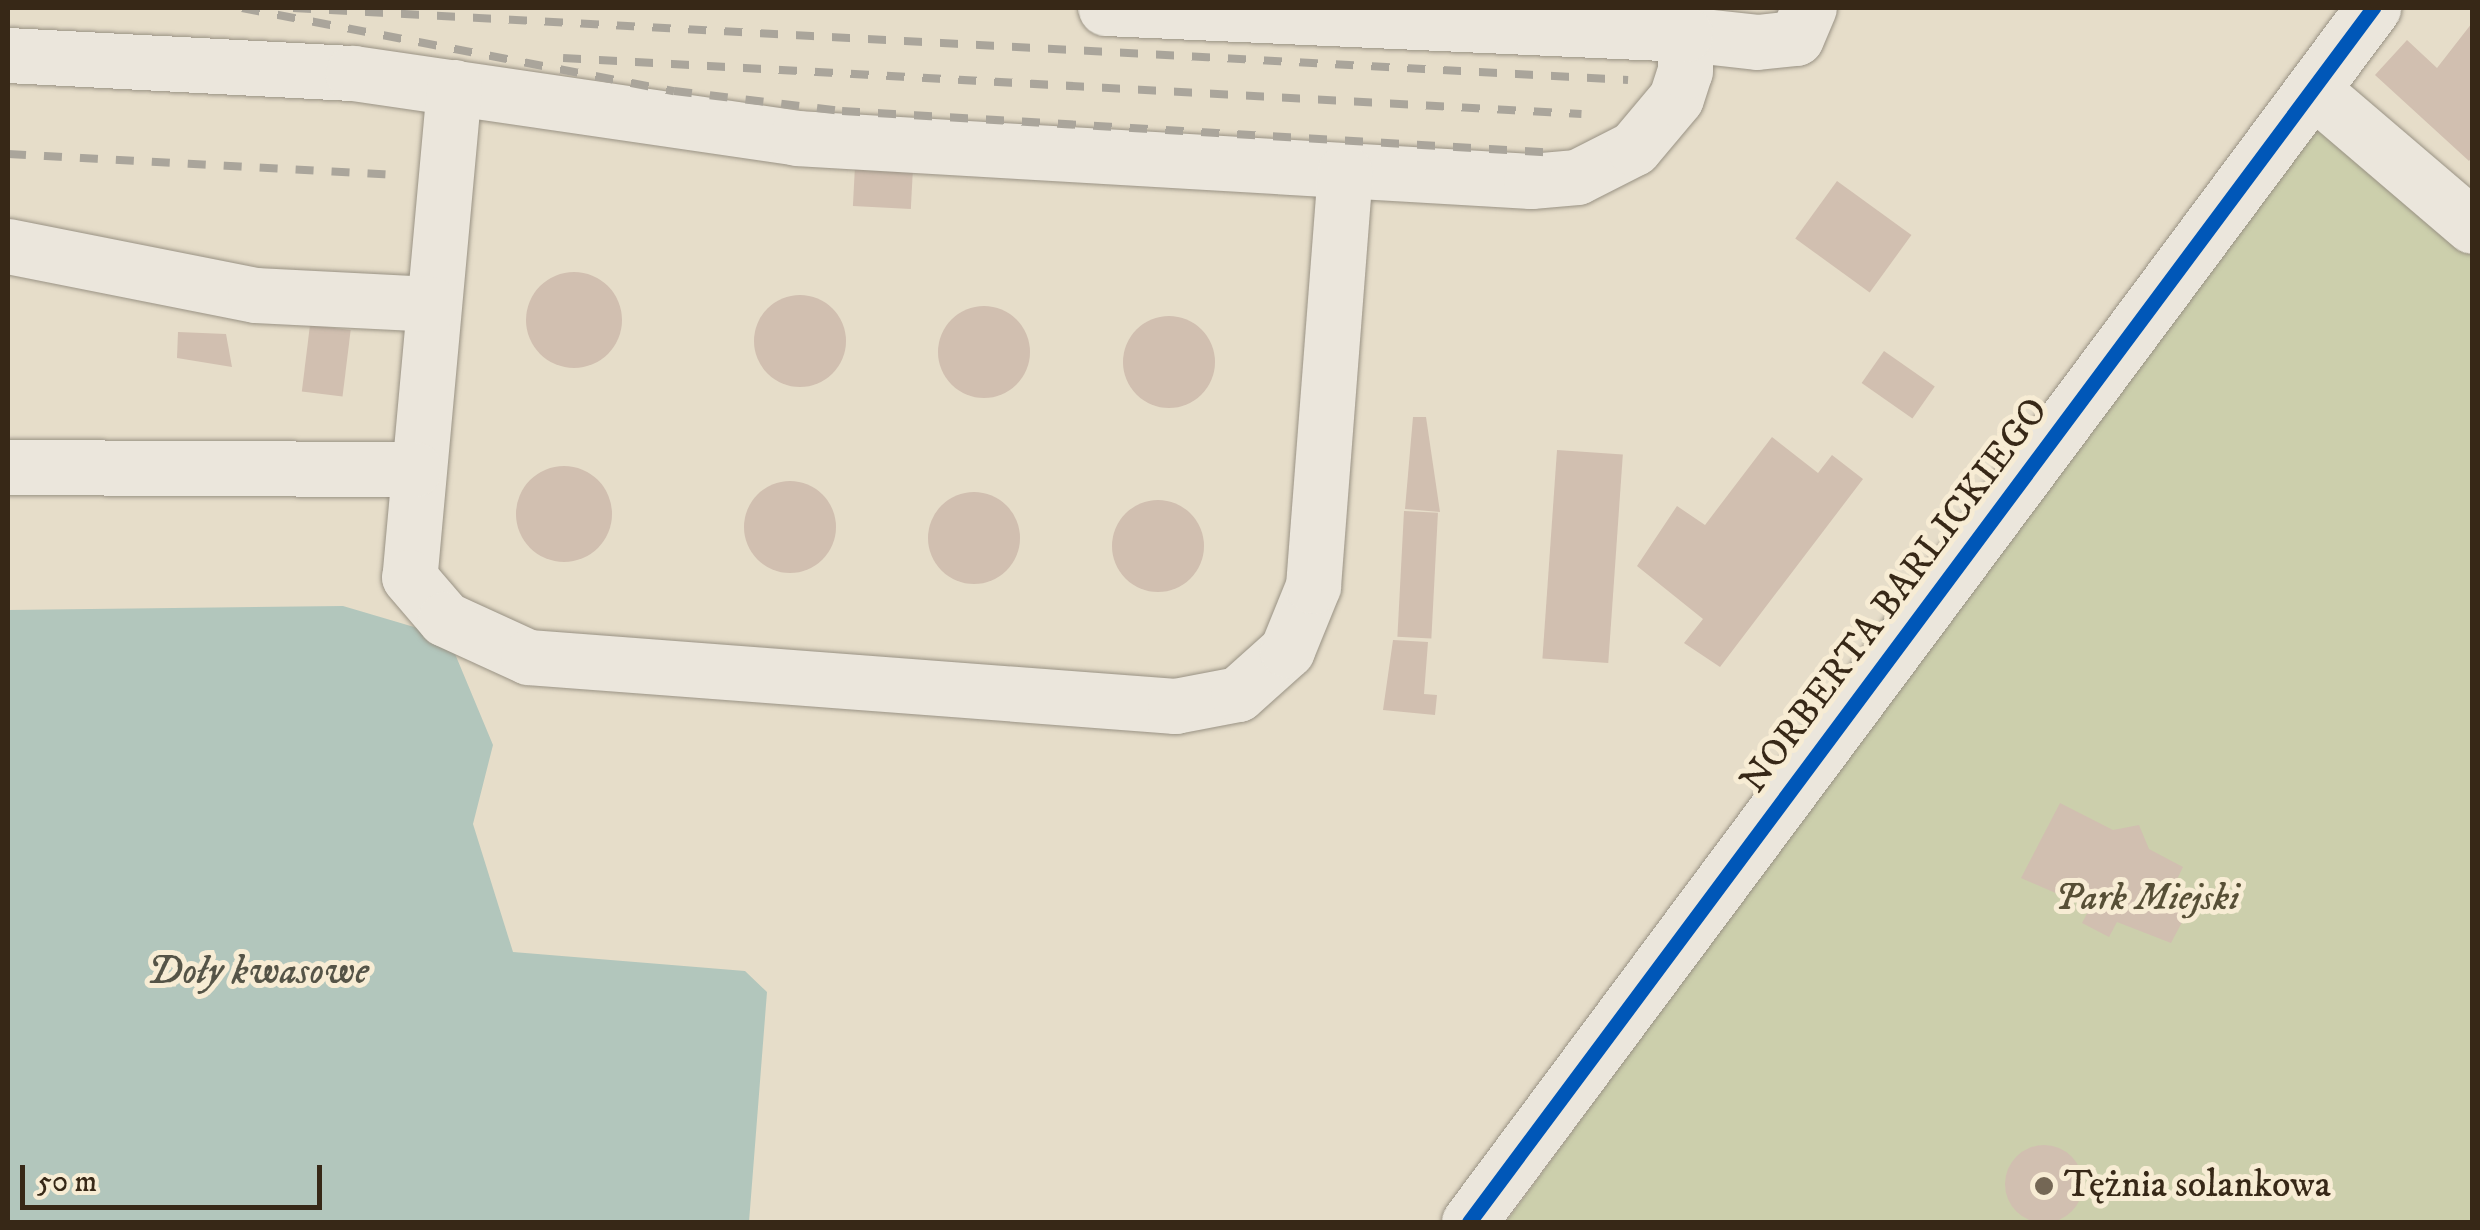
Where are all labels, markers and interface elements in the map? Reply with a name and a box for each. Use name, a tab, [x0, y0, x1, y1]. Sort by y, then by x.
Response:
street label: NORBERTA BARLICKIEGO	[1731, 389, 2059, 803]
park label: Park Miejski	[2055, 876, 2239, 922]
water label: Doły kwasowe	[147, 948, 369, 996]
scale bar	[25, 1145, 328, 1207]
place label: Tężnia solankowa	[2064, 1163, 2331, 1209]
text: 50 m	[37, 1164, 97, 1201]
marker: Tężnia solankowa	[2033, 1175, 2055, 1197]

